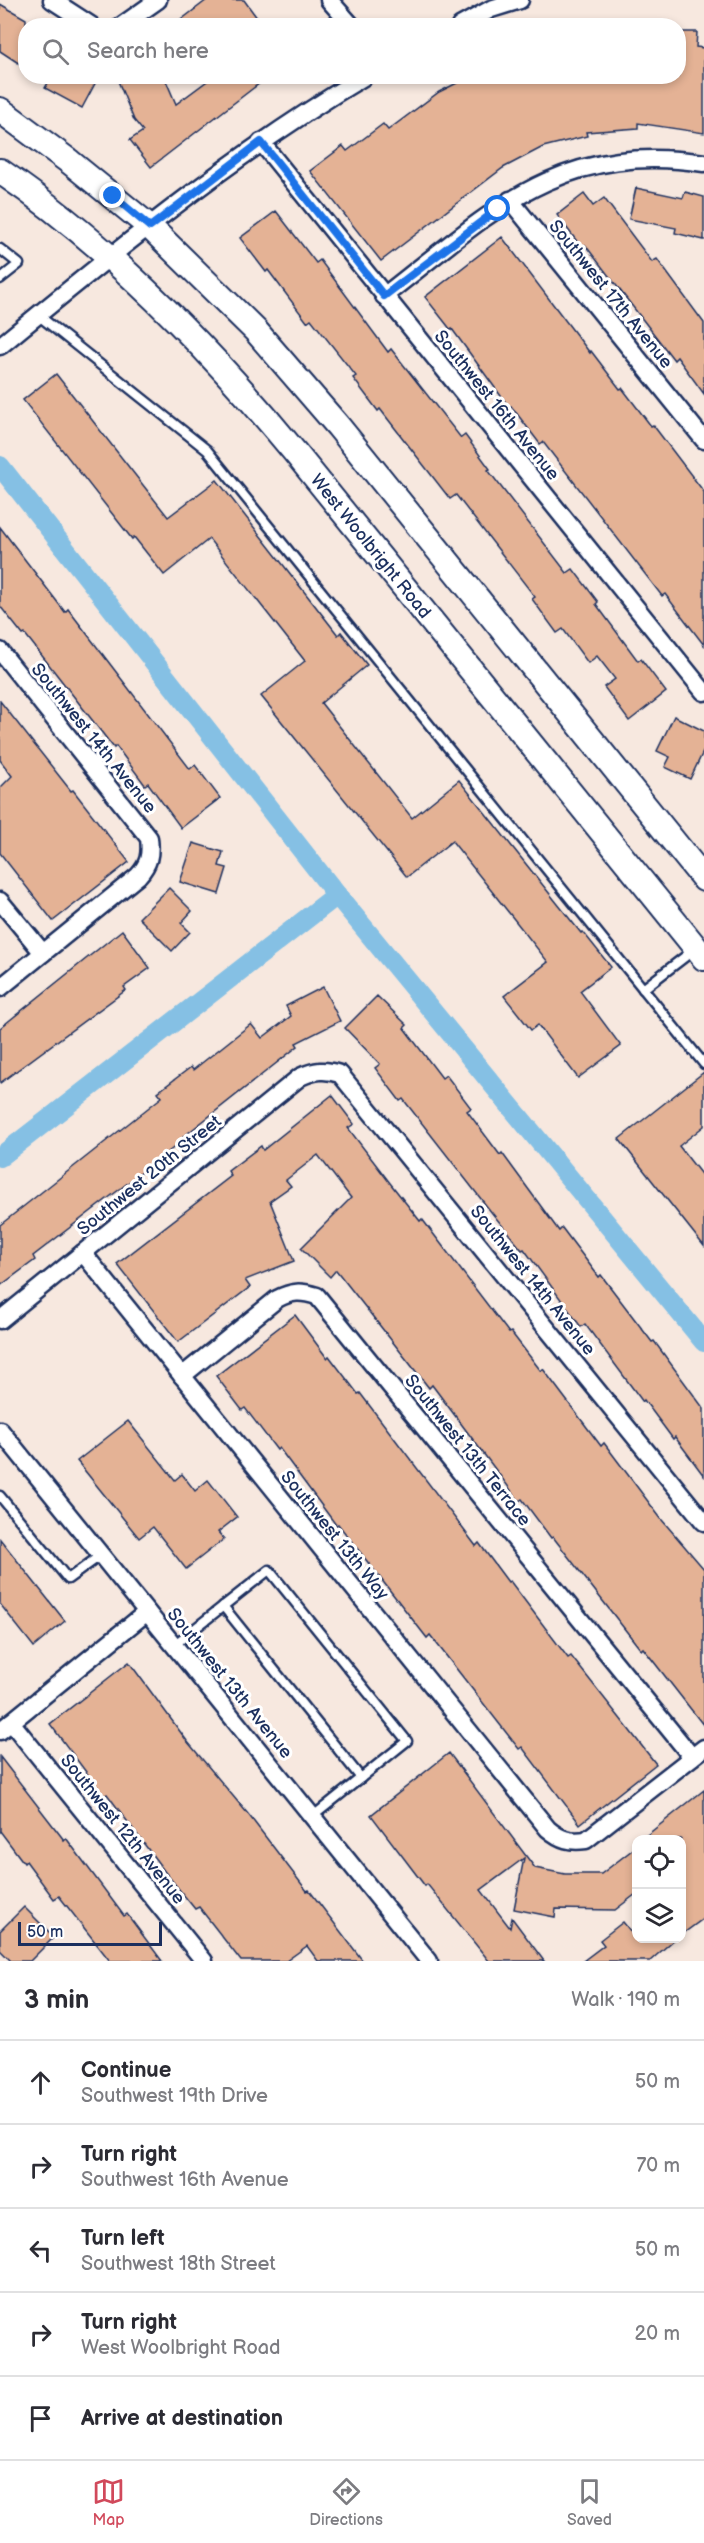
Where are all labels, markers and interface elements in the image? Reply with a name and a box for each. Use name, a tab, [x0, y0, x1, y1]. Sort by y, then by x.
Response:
search box	[18, 18, 686, 84]
icon: search	[39, 35, 72, 68]
text: Search here	[87, 38, 209, 65]
route end	[99, 182, 125, 208]
route start	[484, 195, 510, 221]
street label: Southwest 17th Avenue	[544, 216, 677, 373]
street label: Southwest 16th Avenue	[430, 326, 564, 485]
street label: West Woolbright Road	[306, 470, 435, 623]
street label: Southwest 14th Avenue	[27, 659, 161, 818]
street label: Southwest 20th Street	[73, 1111, 226, 1240]
street label: Southwest 14th Avenue	[466, 1201, 600, 1360]
street label: Southwest 13th Terrace	[400, 1370, 535, 1531]
street label: Southwest 13th Way	[276, 1467, 394, 1605]
street label: Southwest 13th Avenue	[163, 1604, 297, 1763]
street label: Southwest 12th Avenue	[56, 1750, 190, 1909]
map controls	[632, 1835, 686, 1943]
button: locate	[632, 1835, 686, 1889]
button: layers	[632, 1889, 686, 1943]
scale bar	[18, 1919, 162, 1946]
text: 50 m	[27, 1923, 63, 1942]
text: 3 min	[24, 1985, 89, 2016]
text: Walk · 190 m	[571, 1988, 680, 2012]
text: Continue	[81, 2057, 171, 2084]
icon: ahead	[24, 2066, 57, 2099]
text: 50 m	[635, 2070, 680, 2094]
text: Southwest 19th Drive	[81, 2084, 268, 2108]
text: Turn right	[81, 2141, 177, 2168]
icon: right	[24, 2150, 57, 2183]
text: 70 m	[636, 2154, 680, 2178]
text: Southwest 16th Avenue	[81, 2168, 289, 2192]
text: Turn left	[81, 2225, 165, 2252]
icon: left	[24, 2234, 57, 2267]
text: 50 m	[635, 2238, 680, 2262]
text: Southwest 18th Street	[81, 2252, 276, 2276]
text: Turn right	[81, 2309, 177, 2336]
icon: right	[24, 2318, 57, 2351]
text: 20 m	[635, 2322, 680, 2346]
text: West Woolbright Road	[81, 2336, 281, 2360]
icon: arrive	[24, 2402, 57, 2435]
text: Arrive at destination	[81, 2405, 283, 2432]
tab: Map	[92, 2475, 125, 2530]
tab: Directions	[309, 2475, 383, 2530]
tab: Saved	[567, 2475, 612, 2530]

